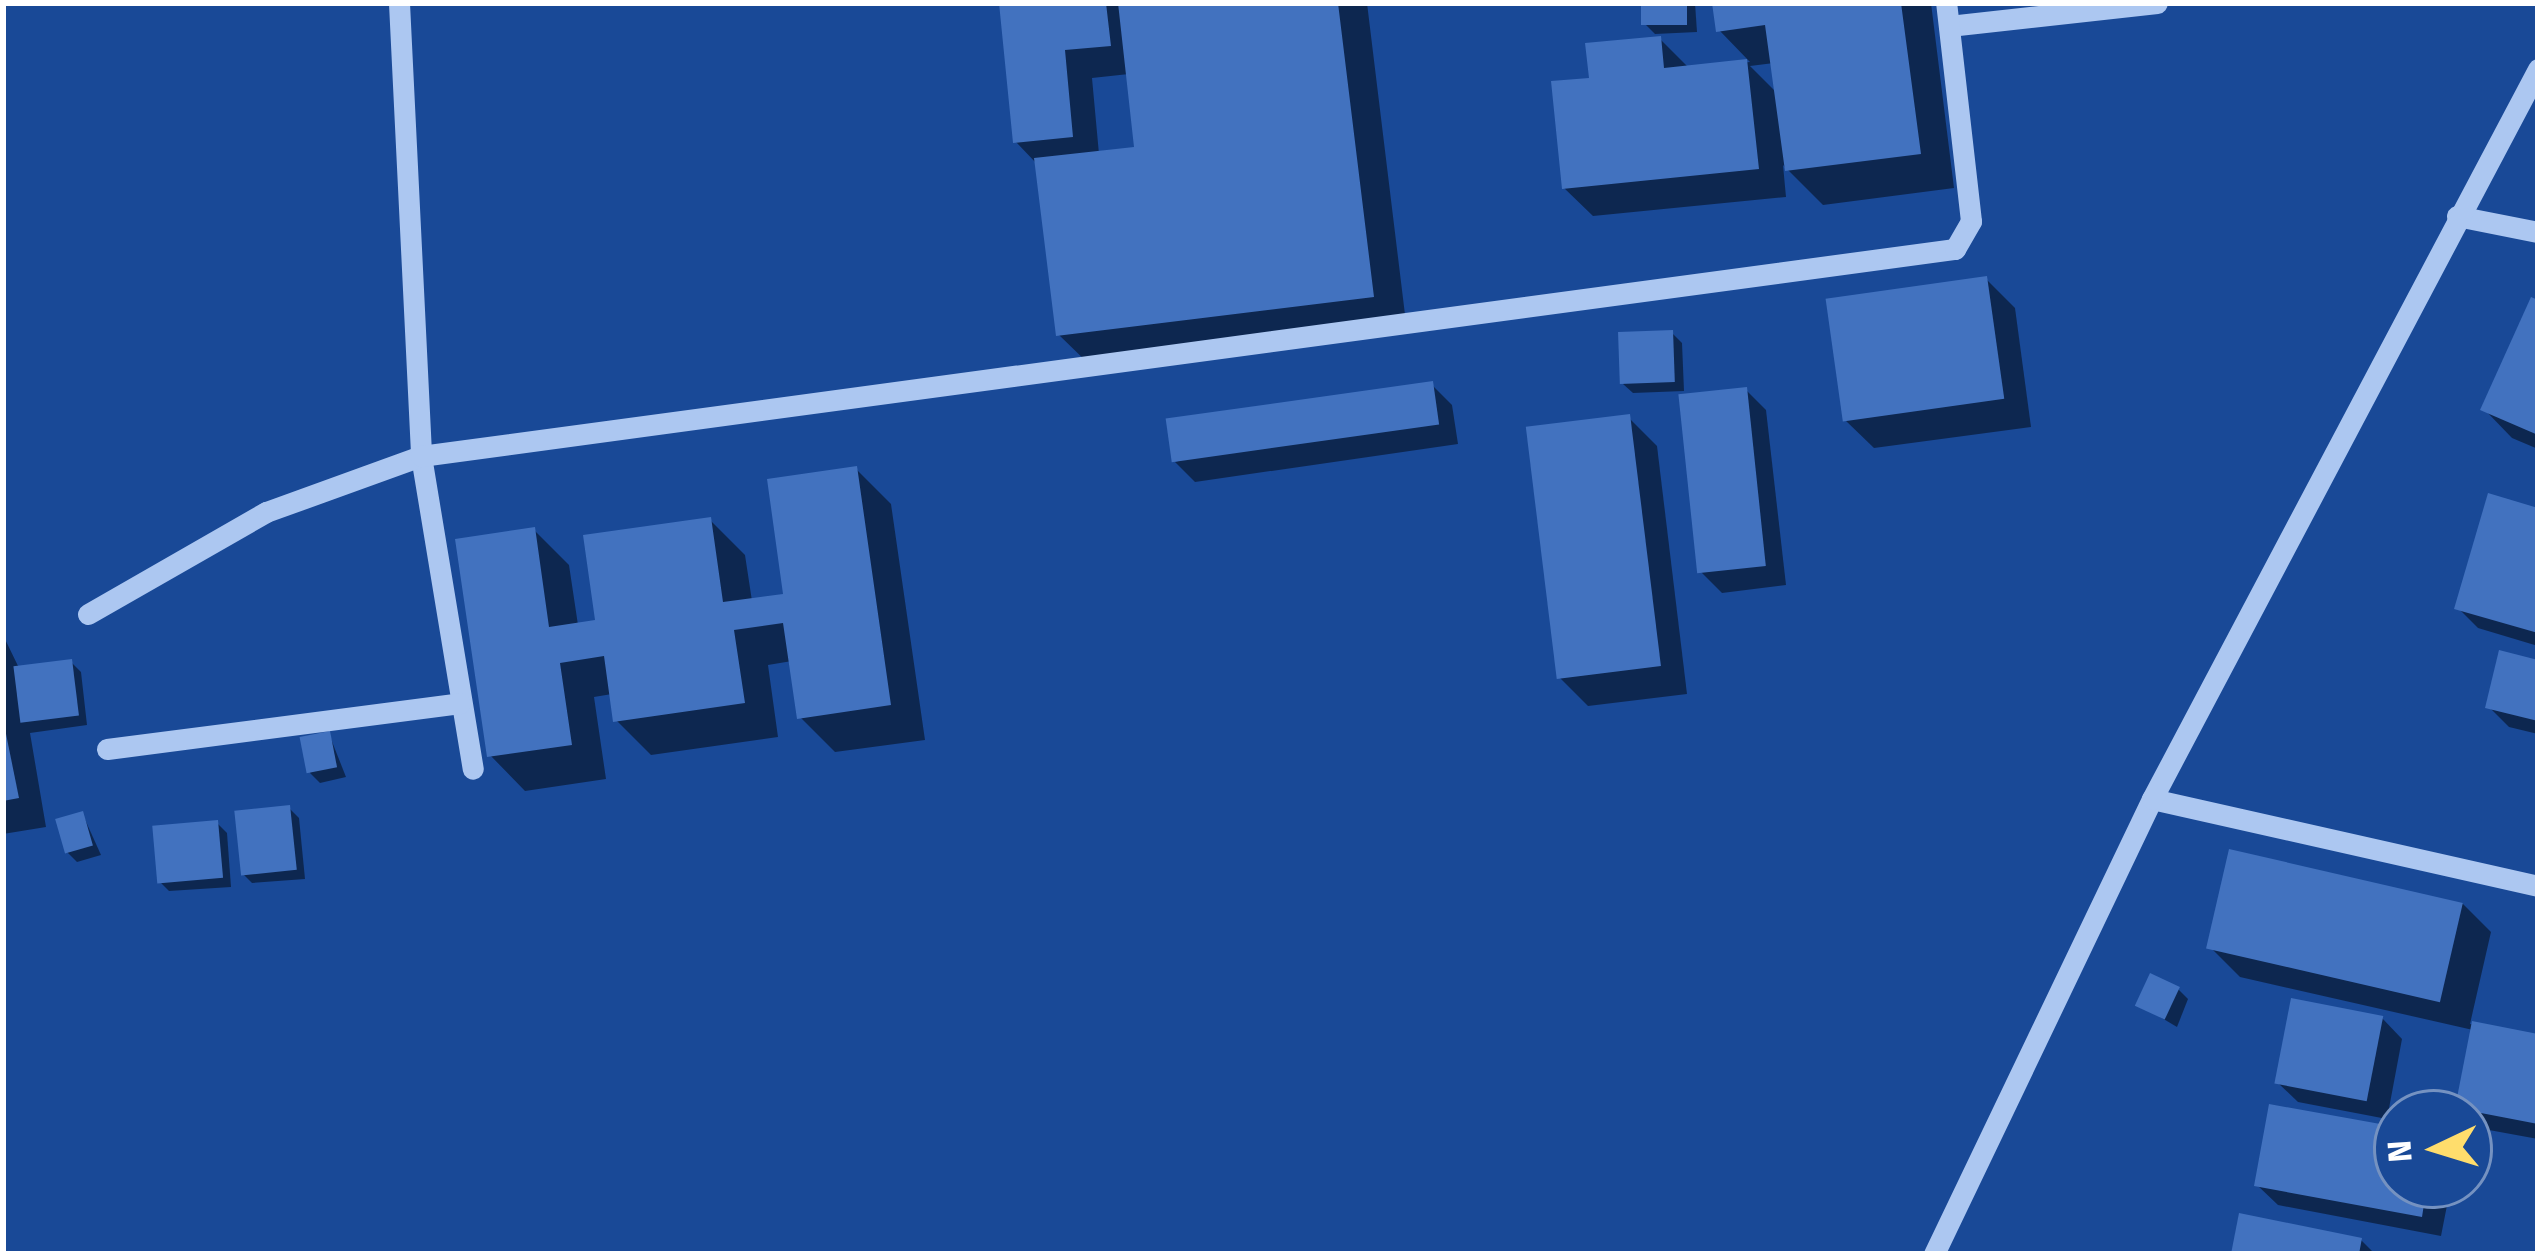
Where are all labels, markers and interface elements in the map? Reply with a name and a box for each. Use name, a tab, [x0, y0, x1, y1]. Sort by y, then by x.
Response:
north arrow	[2373, 1089, 2493, 1209]
text: N	[2379, 1139, 2421, 1164]

